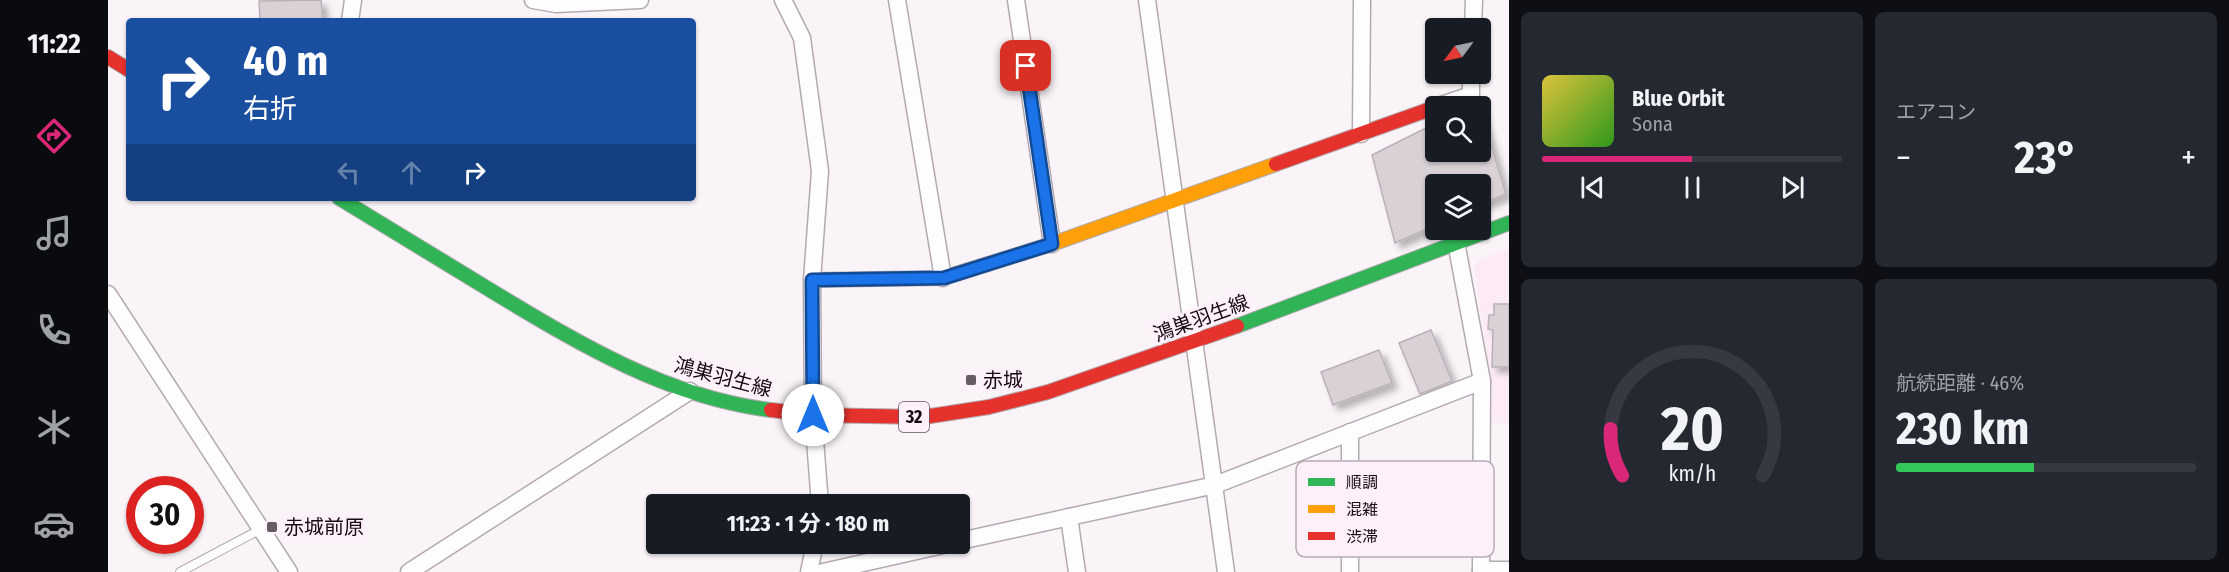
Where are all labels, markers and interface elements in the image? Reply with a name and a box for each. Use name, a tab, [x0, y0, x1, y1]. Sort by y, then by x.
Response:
north arrow	[1425, 18, 1491, 84]
map controls	[1425, 18, 1491, 240]
text: 11:22	[27, 28, 81, 60]
text: 40 m	[243, 36, 328, 86]
pin	[1000, 40, 1051, 91]
icon: right	[144, 42, 222, 120]
icon: arrive	[1009, 49, 1042, 82]
text: Blue Orbit	[1632, 85, 1725, 112]
text: 右折	[243, 93, 297, 125]
button: search	[1425, 96, 1491, 162]
text: エアコン	[1896, 100, 1976, 124]
text: Sona	[1632, 112, 1673, 136]
icon: directions	[33, 115, 75, 157]
text: 23°	[2014, 131, 2078, 185]
text: −	[1896, 138, 1911, 178]
text: +	[2181, 138, 2196, 178]
icon: left	[332, 156, 365, 189]
icon: ahead	[395, 156, 428, 189]
icon: right	[458, 156, 491, 189]
icon: previous	[1576, 171, 1609, 204]
icon: pause	[1676, 171, 1709, 204]
icon: next	[1776, 171, 1809, 204]
button: layers	[1425, 174, 1491, 240]
icon: music	[33, 212, 75, 254]
street label: 鴻巣羽生線	[1150, 290, 1252, 346]
icon: phone	[33, 309, 75, 351]
street label: 鴻巣羽生線	[672, 352, 774, 402]
place label: 赤城	[983, 368, 1023, 392]
text: 航続距離 · 46%	[1896, 371, 2024, 395]
marker: 赤城	[964, 373, 978, 387]
position arrow	[781, 383, 845, 447]
text: 20	[1660, 392, 1723, 467]
road number: 32	[899, 402, 929, 432]
text: 230 km	[1896, 402, 2029, 456]
icon: climate	[33, 406, 75, 448]
legend	[1296, 461, 1494, 557]
text: km/h	[1668, 462, 1716, 488]
text: 順調	[1346, 473, 1378, 492]
speed limit sign: 30	[126, 476, 204, 554]
text: 混雑	[1346, 500, 1378, 519]
icon: car	[33, 503, 75, 545]
text: 11:23 · 1 分 · 180 m	[727, 510, 889, 537]
place label: 赤城前原	[284, 515, 364, 539]
marker: 赤城前原	[265, 520, 279, 534]
text: 渋滞	[1346, 527, 1378, 546]

